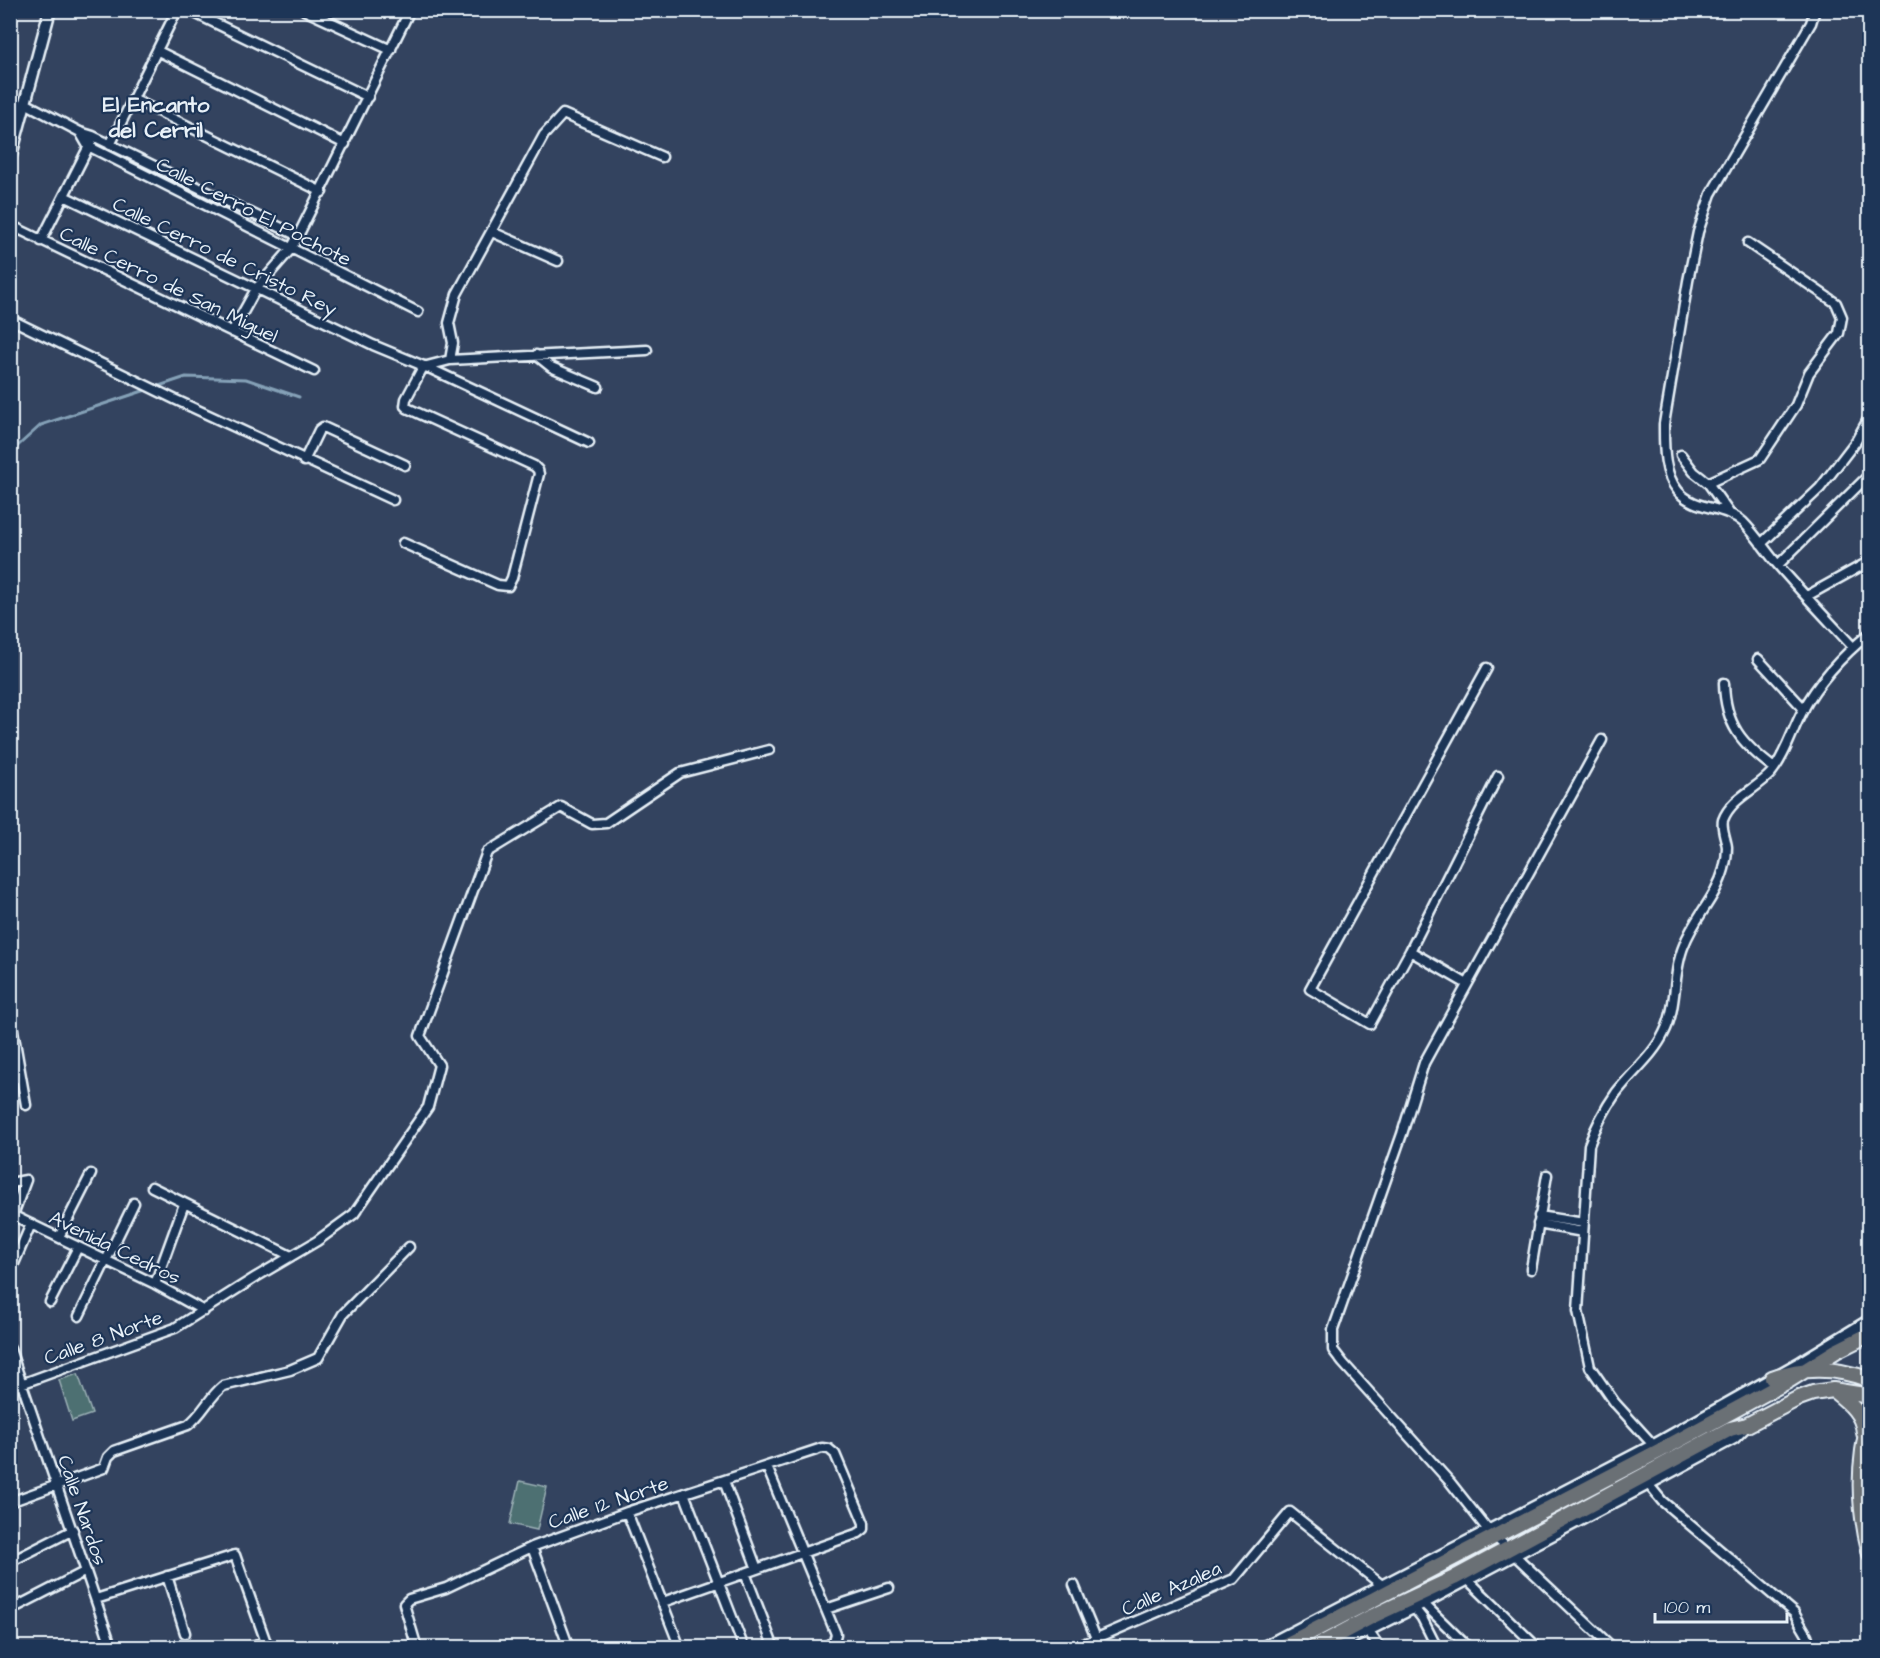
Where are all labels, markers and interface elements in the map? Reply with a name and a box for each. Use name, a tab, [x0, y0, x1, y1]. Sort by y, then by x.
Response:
district label: El Encanto del Cerril	[103, 90, 210, 146]
street label: Calle Cerro El Pochote	[151, 151, 356, 273]
street label: Calle Cerro de Cristo Rey	[107, 190, 341, 324]
street label: Calle Cerro de San Miguel	[54, 220, 283, 351]
street label: Avenida Cedros	[44, 1204, 185, 1292]
street label: Calle 8 Norte	[40, 1303, 167, 1372]
street label: Calle Nardos	[50, 1452, 114, 1569]
street label: Calle 12 Norte	[545, 1469, 672, 1537]
street label: Calle Azalea	[1117, 1554, 1226, 1623]
scale bar	[1655, 1586, 1787, 1624]
text: 100 m	[1664, 1595, 1710, 1620]

